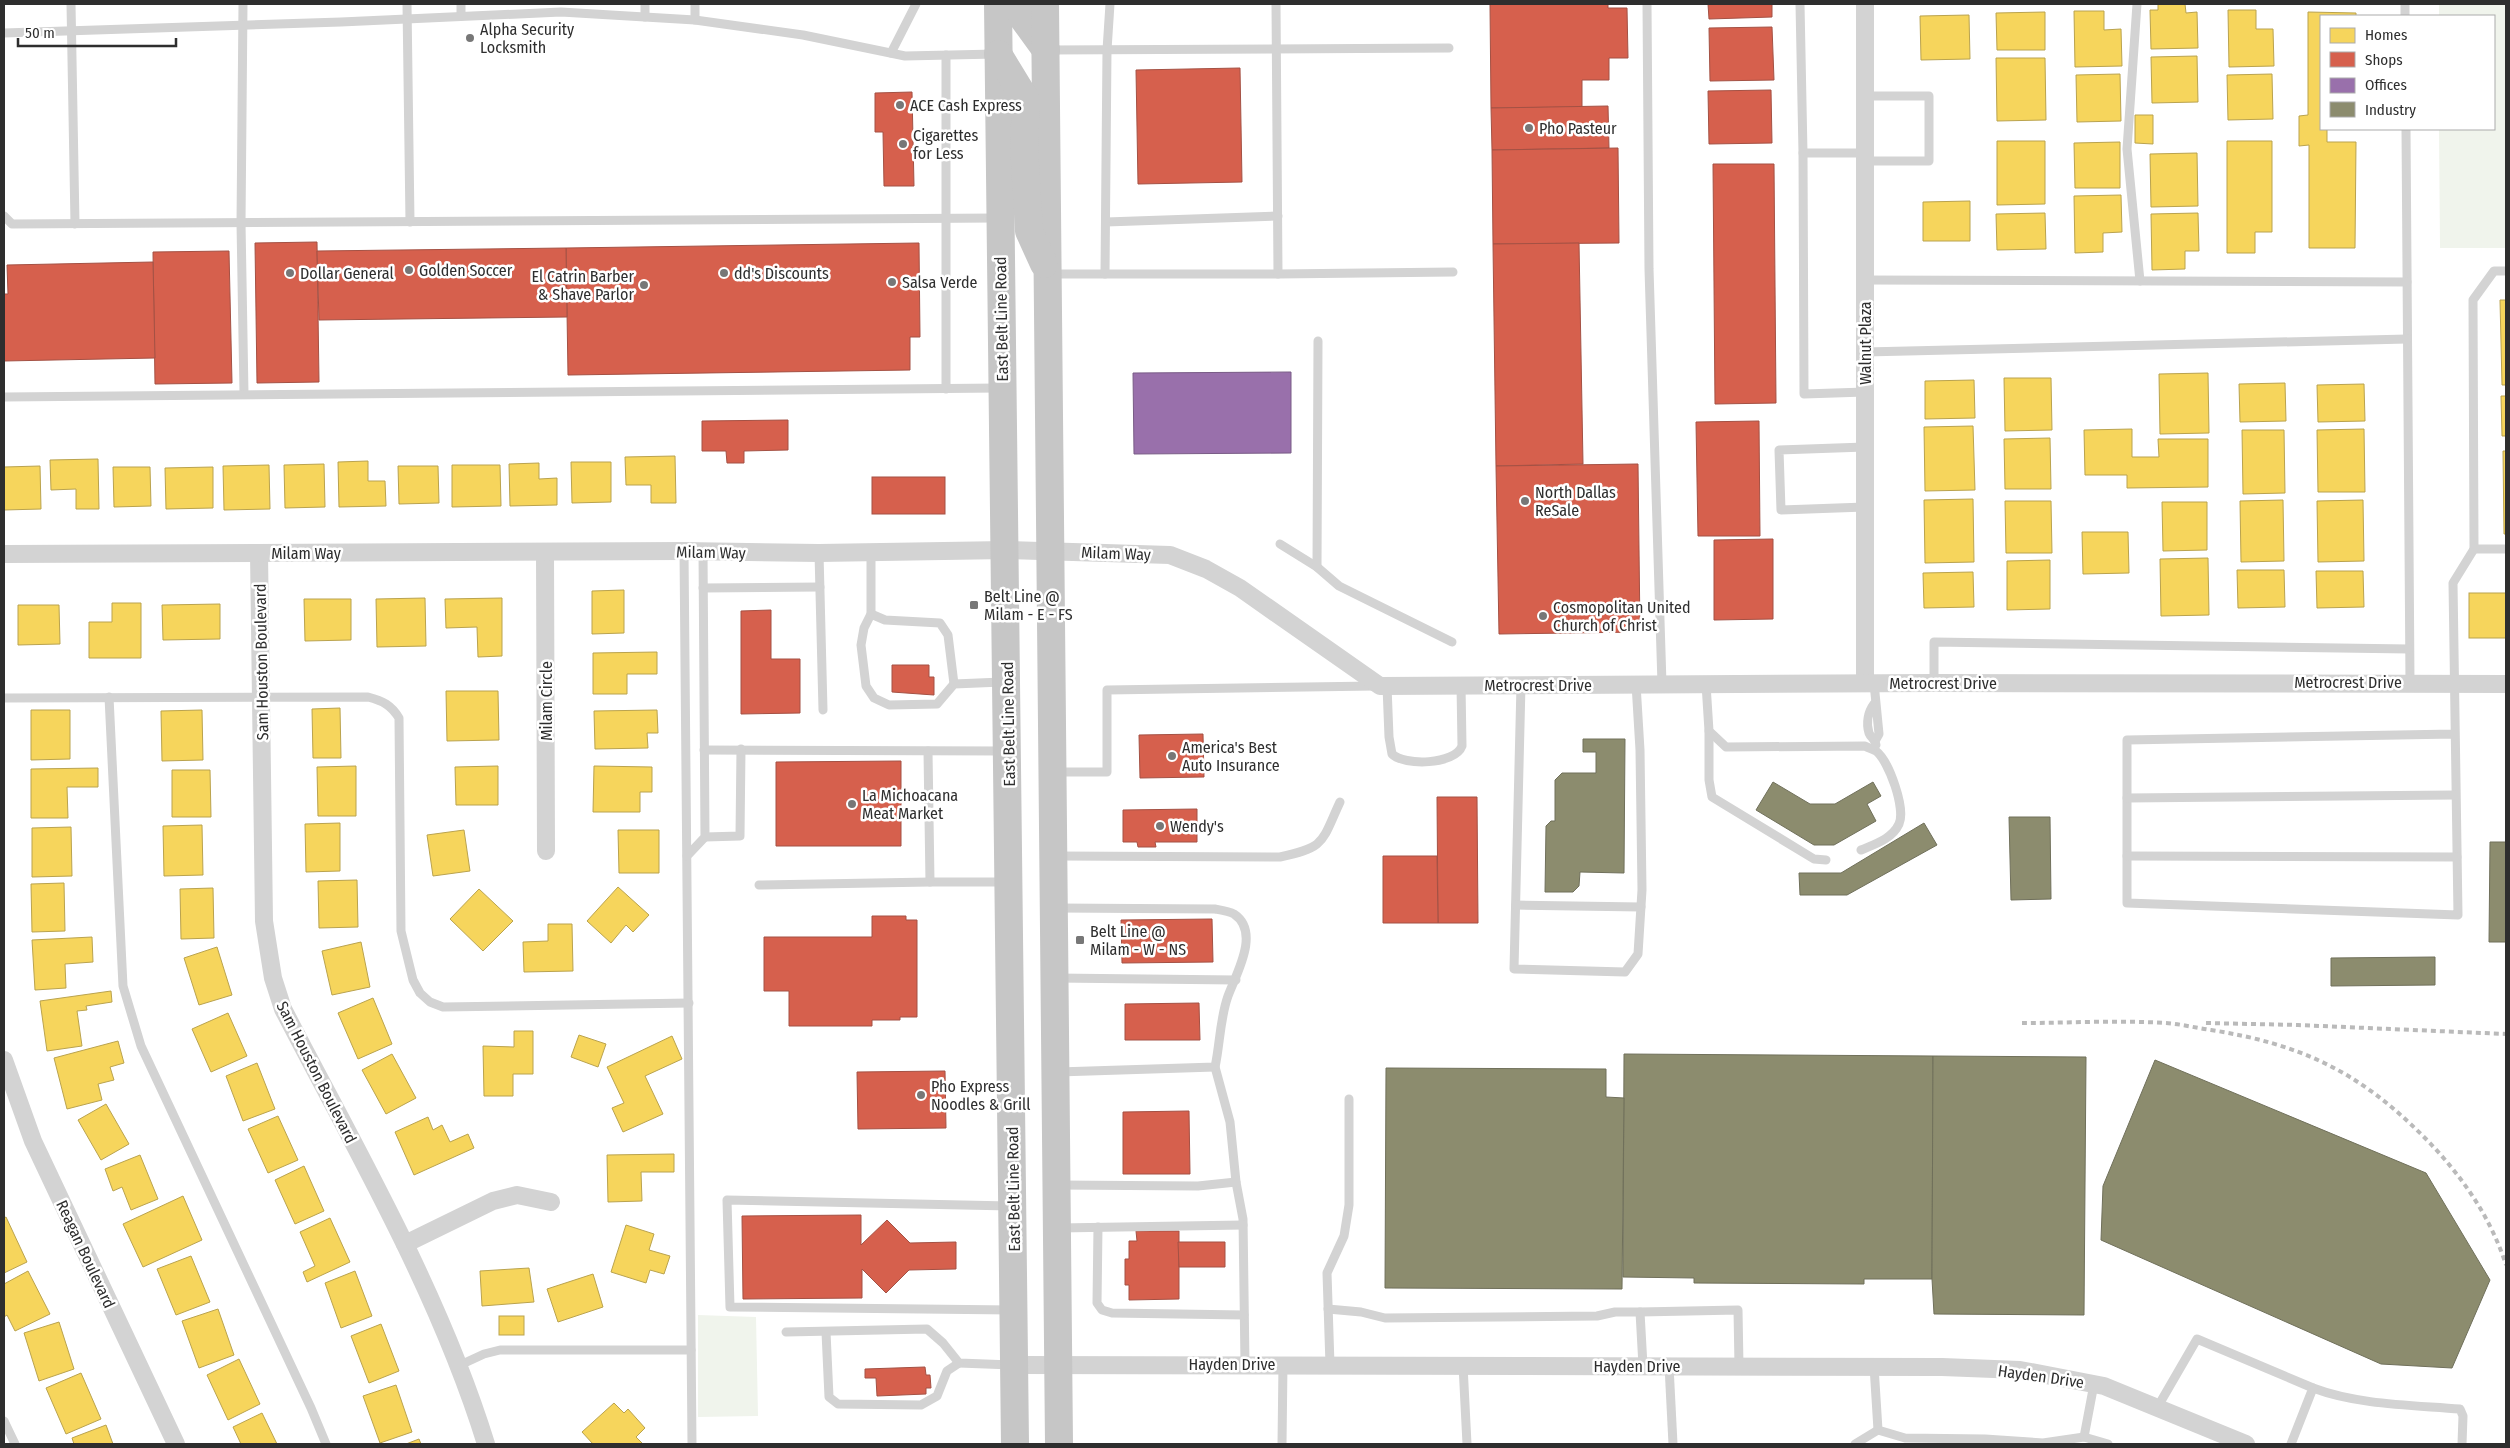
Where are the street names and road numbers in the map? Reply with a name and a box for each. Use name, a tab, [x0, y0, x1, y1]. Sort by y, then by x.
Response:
street label: East Belt Line Road	[991, 256, 1012, 382]
street label: Walnut Plaza	[1856, 301, 1875, 385]
street label: Milam Way	[676, 542, 747, 563]
street label: Milam Way	[1081, 543, 1152, 564]
street label: Milam Way	[271, 544, 342, 563]
street label: Sam Houston Boulevard	[251, 583, 272, 741]
street label: Milam Circle	[537, 661, 556, 741]
street label: East Belt Line Road	[998, 661, 1019, 787]
street label: Metrocrest Drive	[2294, 673, 2402, 692]
street label: Metrocrest Drive	[1889, 674, 1997, 693]
street label: Metrocrest Drive	[1484, 676, 1592, 695]
street label: Sam Houston Boulevard	[273, 998, 361, 1146]
street label: East Belt Line Road	[1003, 1126, 1024, 1252]
street label: Reagan Boulevard	[52, 1197, 119, 1311]
street label: Hayden Drive	[1189, 1355, 1276, 1374]
street label: Hayden Drive	[1594, 1357, 1681, 1376]
street label: Hayden Drive	[1997, 1361, 2085, 1392]

